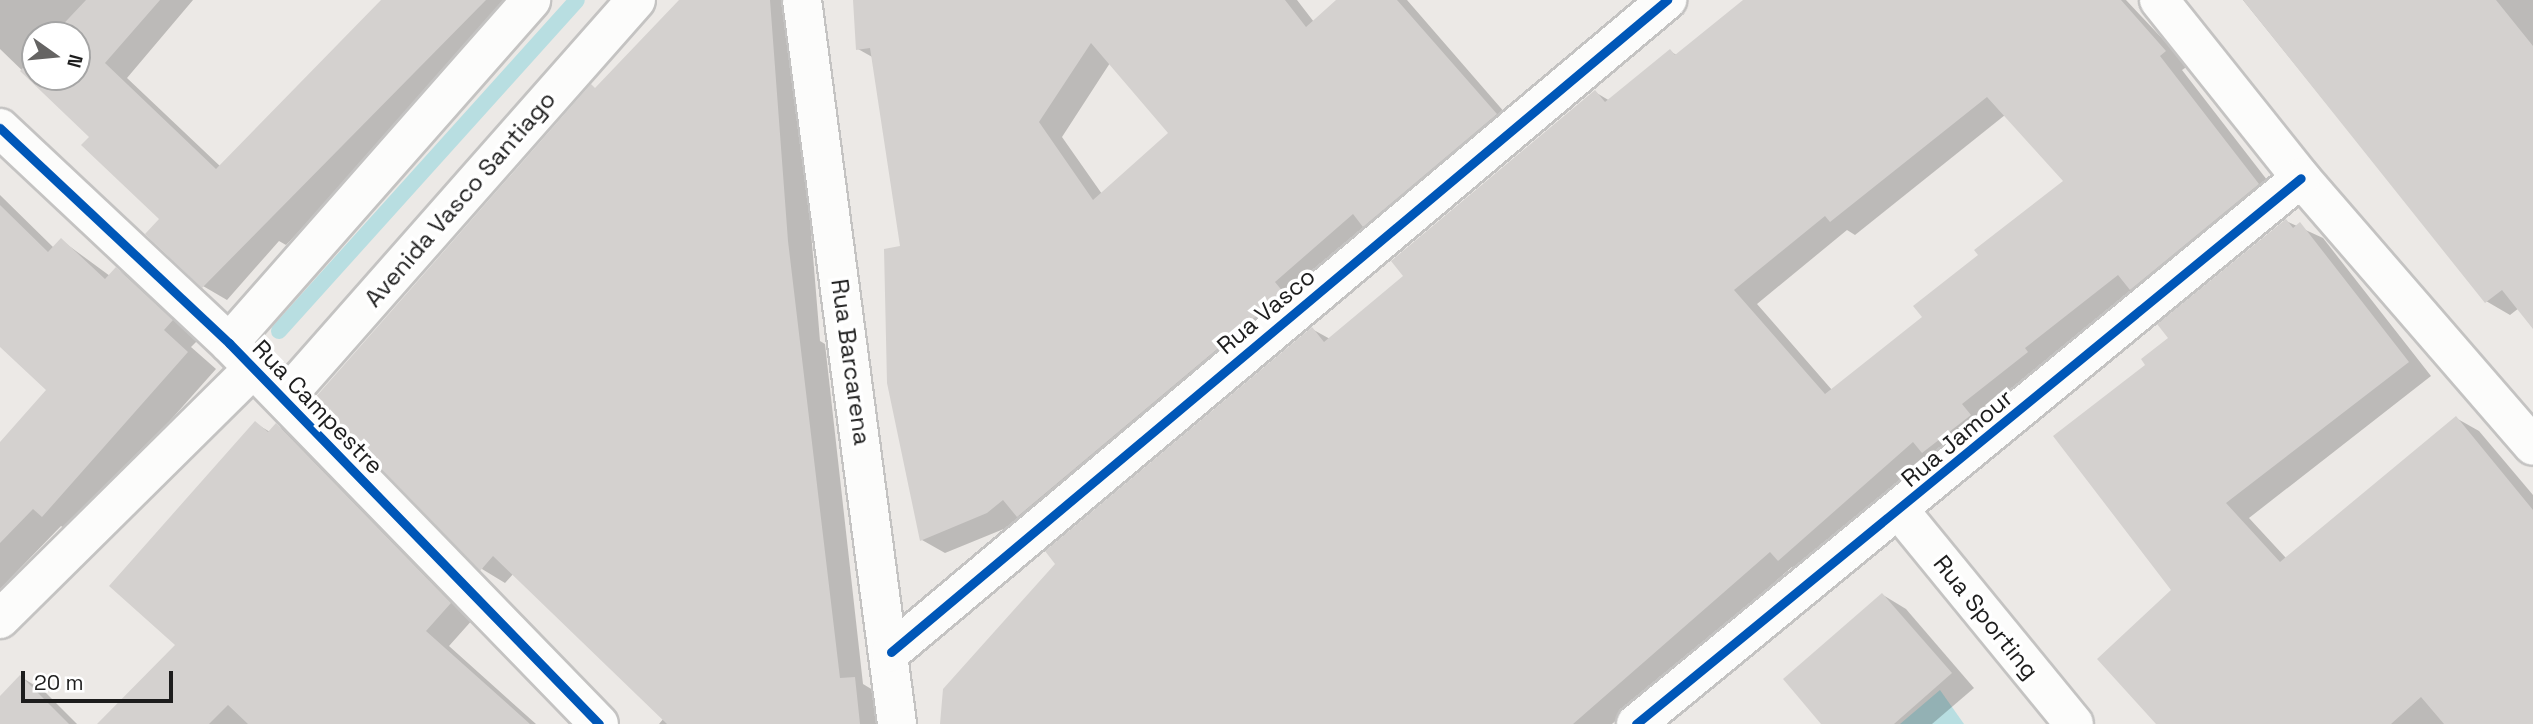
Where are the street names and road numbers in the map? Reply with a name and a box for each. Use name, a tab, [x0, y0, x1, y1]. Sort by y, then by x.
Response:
street label: Avenida Vasco Santiago	[358, 85, 562, 313]
street label: Rua Vasco	[1211, 262, 1321, 360]
street label: Rua Barcarena	[825, 277, 877, 447]
street label: Rua Campestre	[247, 334, 389, 480]
street label: Rua Jamour	[1895, 383, 2019, 493]
street label: Rua Sporting	[1927, 549, 2045, 685]

